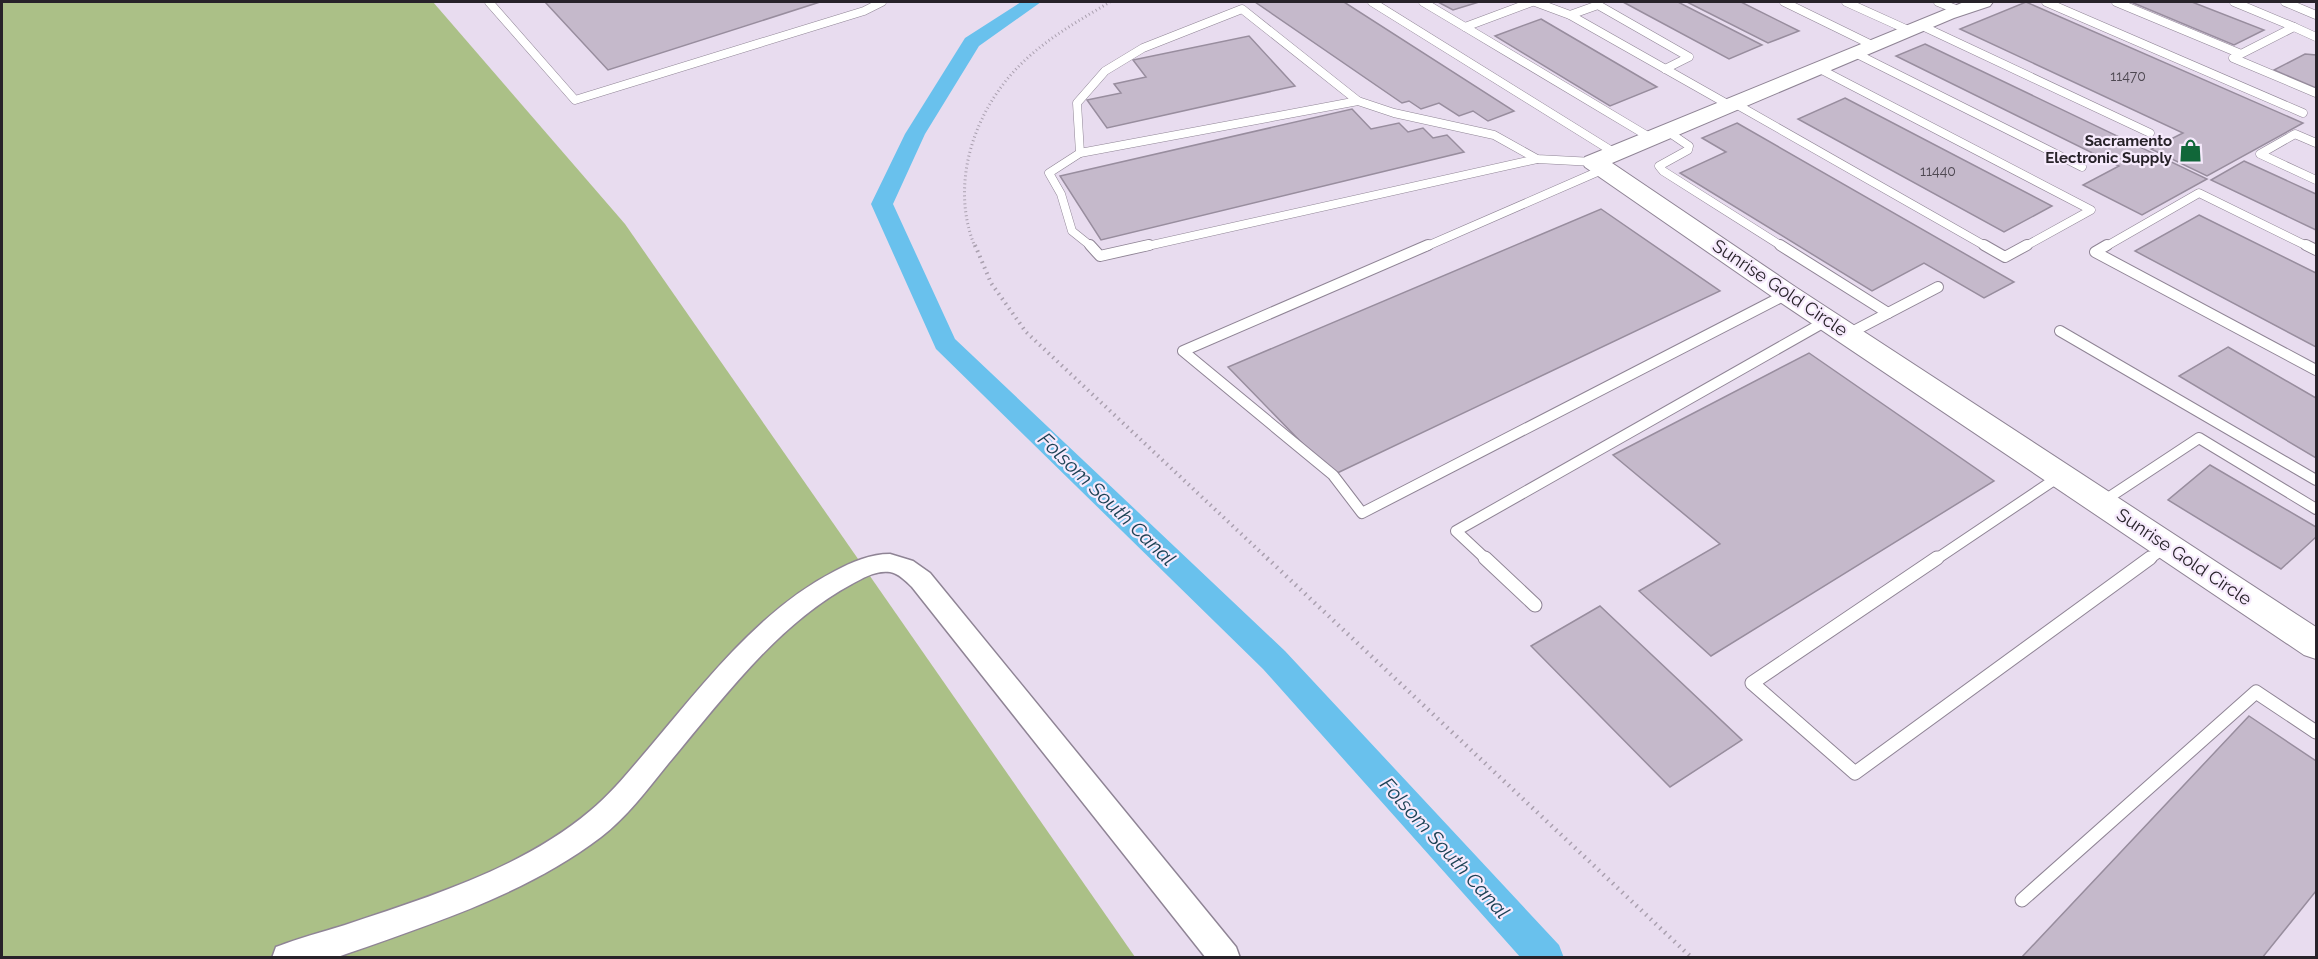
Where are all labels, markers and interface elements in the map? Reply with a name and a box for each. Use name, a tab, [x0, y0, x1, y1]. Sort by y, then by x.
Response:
house number: 11470	[2110, 68, 2146, 84]
place label: Sacramento Electronic Supply	[2045, 132, 2173, 167]
shop icon: Sacramento Electronic Supply	[2177, 137, 2203, 163]
house number: 11440	[1920, 163, 1956, 179]
street label: Sunrise Gold Circle	[1709, 235, 1852, 341]
water label: Folsom South Canal	[1033, 427, 1181, 571]
street label: Sunrise Gold Circle	[2113, 504, 2256, 610]
water label: Folsom South Canal	[1375, 773, 1515, 923]

